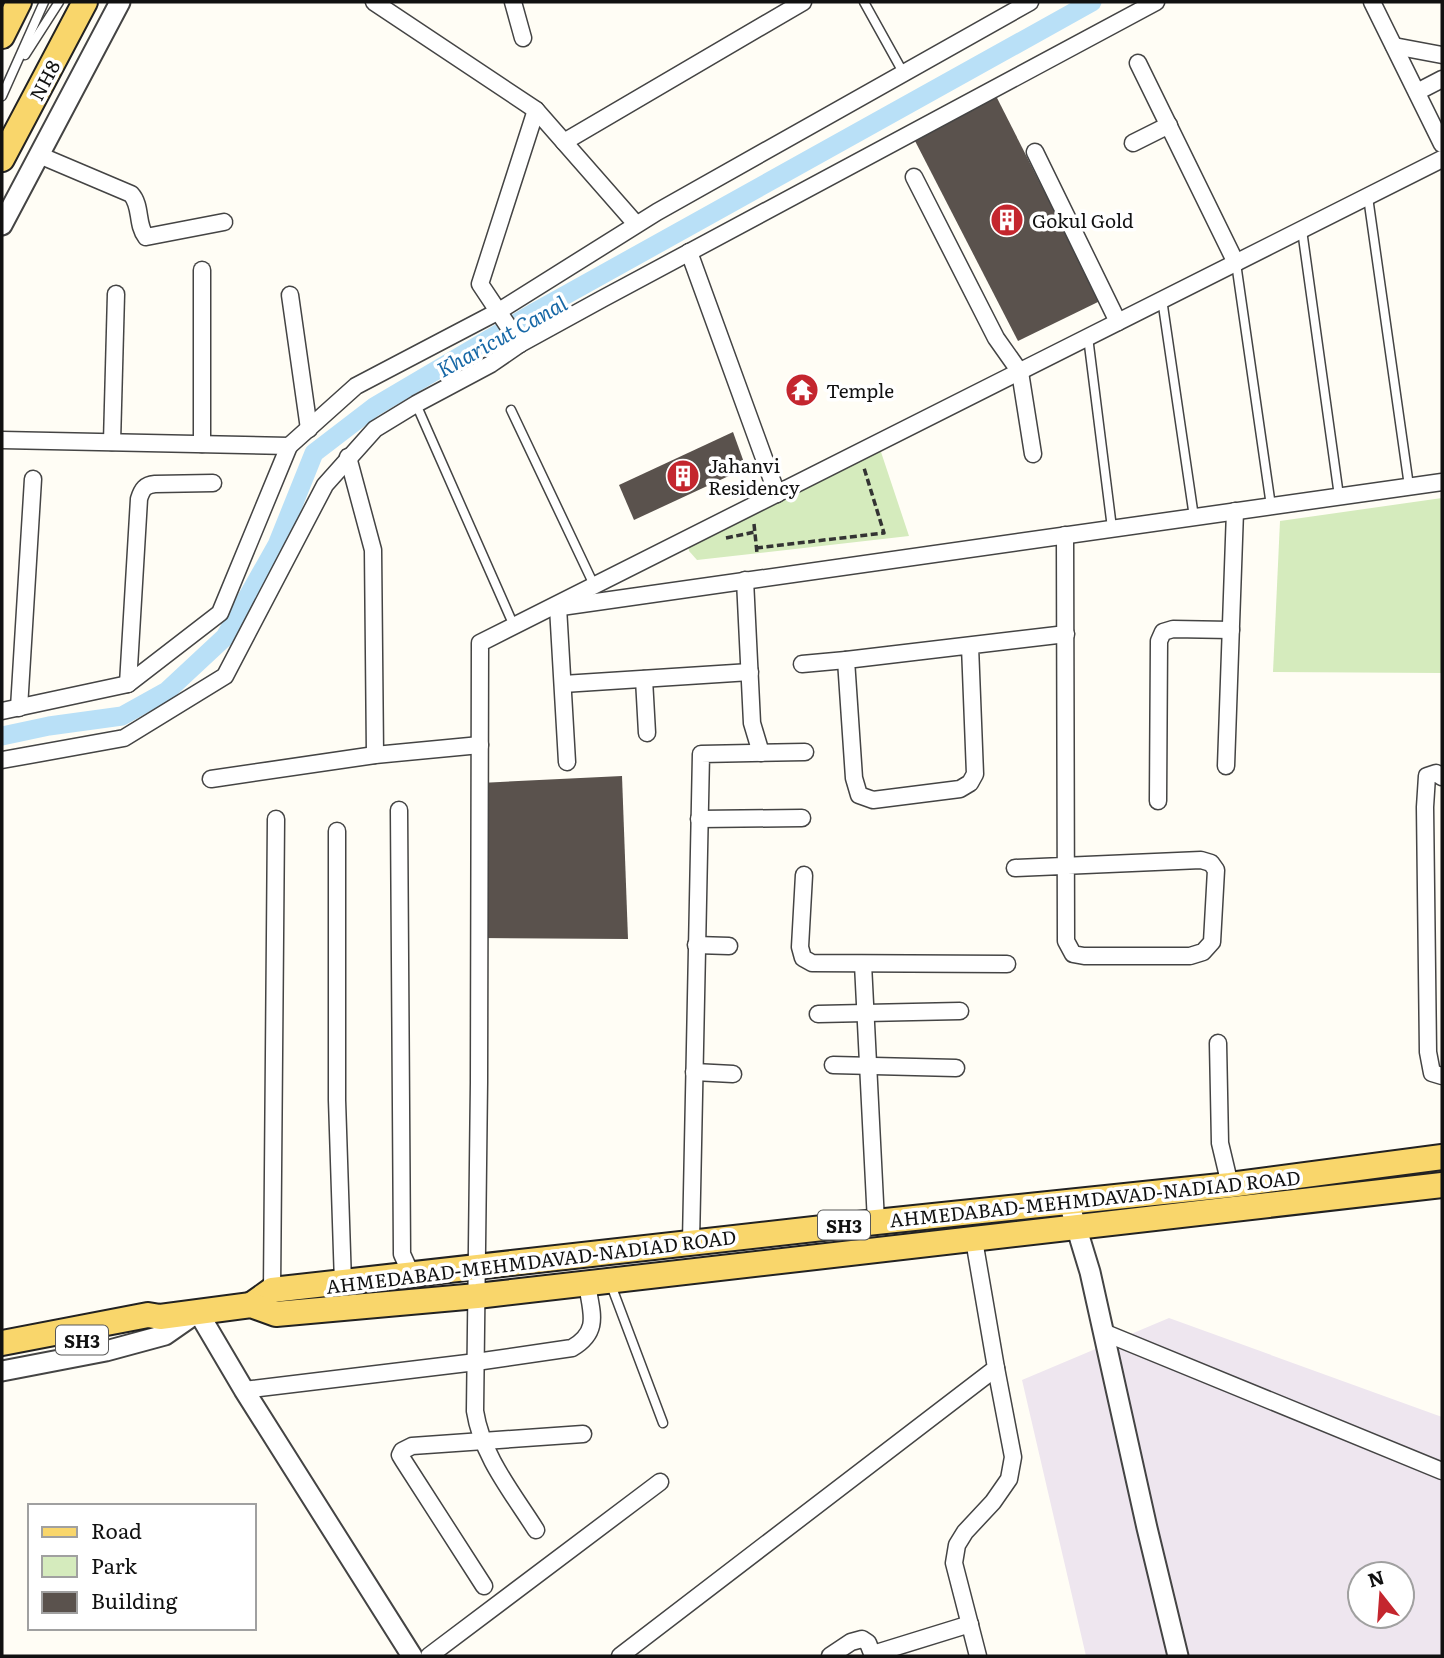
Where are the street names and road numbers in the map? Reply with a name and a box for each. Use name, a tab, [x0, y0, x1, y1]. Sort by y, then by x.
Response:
street label: NH8	[22, 55, 66, 105]
street label: AHMEDABAD-MEHMDAVAD-NADIAD ROAD	[888, 1162, 1302, 1234]
road number: SH3	[818, 1210, 870, 1240]
street label: AHMEDABAD-MEHMDAVAD-NADIAD ROAD	[324, 1222, 738, 1300]
road number: SH3	[56, 1325, 108, 1354]

